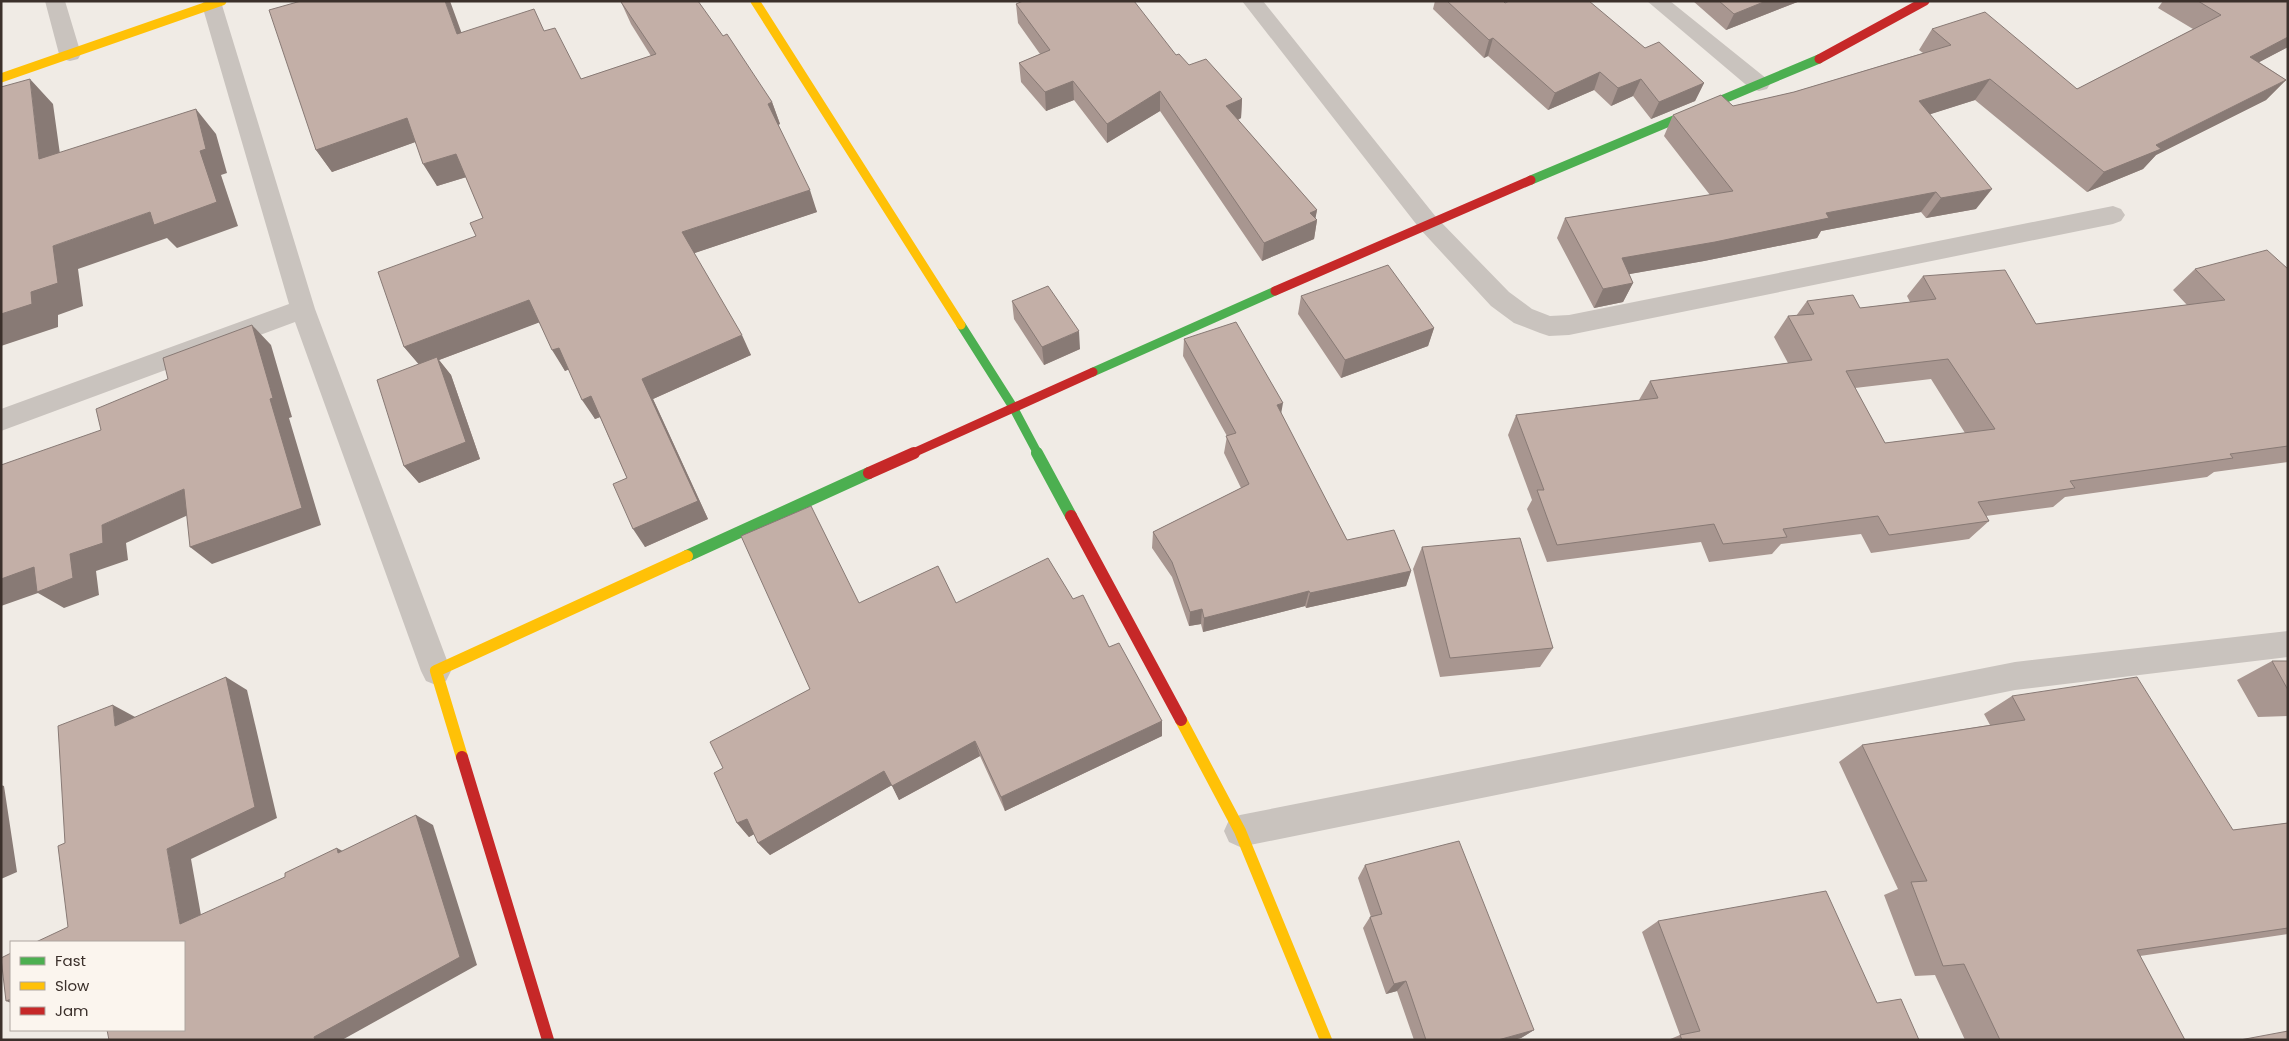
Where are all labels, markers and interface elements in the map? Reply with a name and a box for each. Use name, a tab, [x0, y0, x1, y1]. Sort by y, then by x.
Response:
legend	[10, 941, 185, 1031]
text: Fast	[55, 950, 86, 971]
text: Slow	[55, 975, 90, 996]
text: Jam	[55, 1000, 89, 1021]

